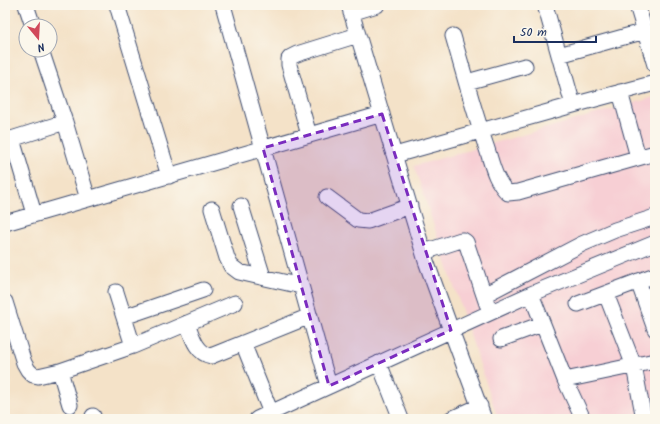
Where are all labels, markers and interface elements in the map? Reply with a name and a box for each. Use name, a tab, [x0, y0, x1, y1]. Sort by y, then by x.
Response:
north arrow	[18, 18, 58, 58]
scale bar	[514, 18, 596, 44]
text: 50 m	[520, 23, 547, 42]
text: N	[35, 37, 47, 56]

